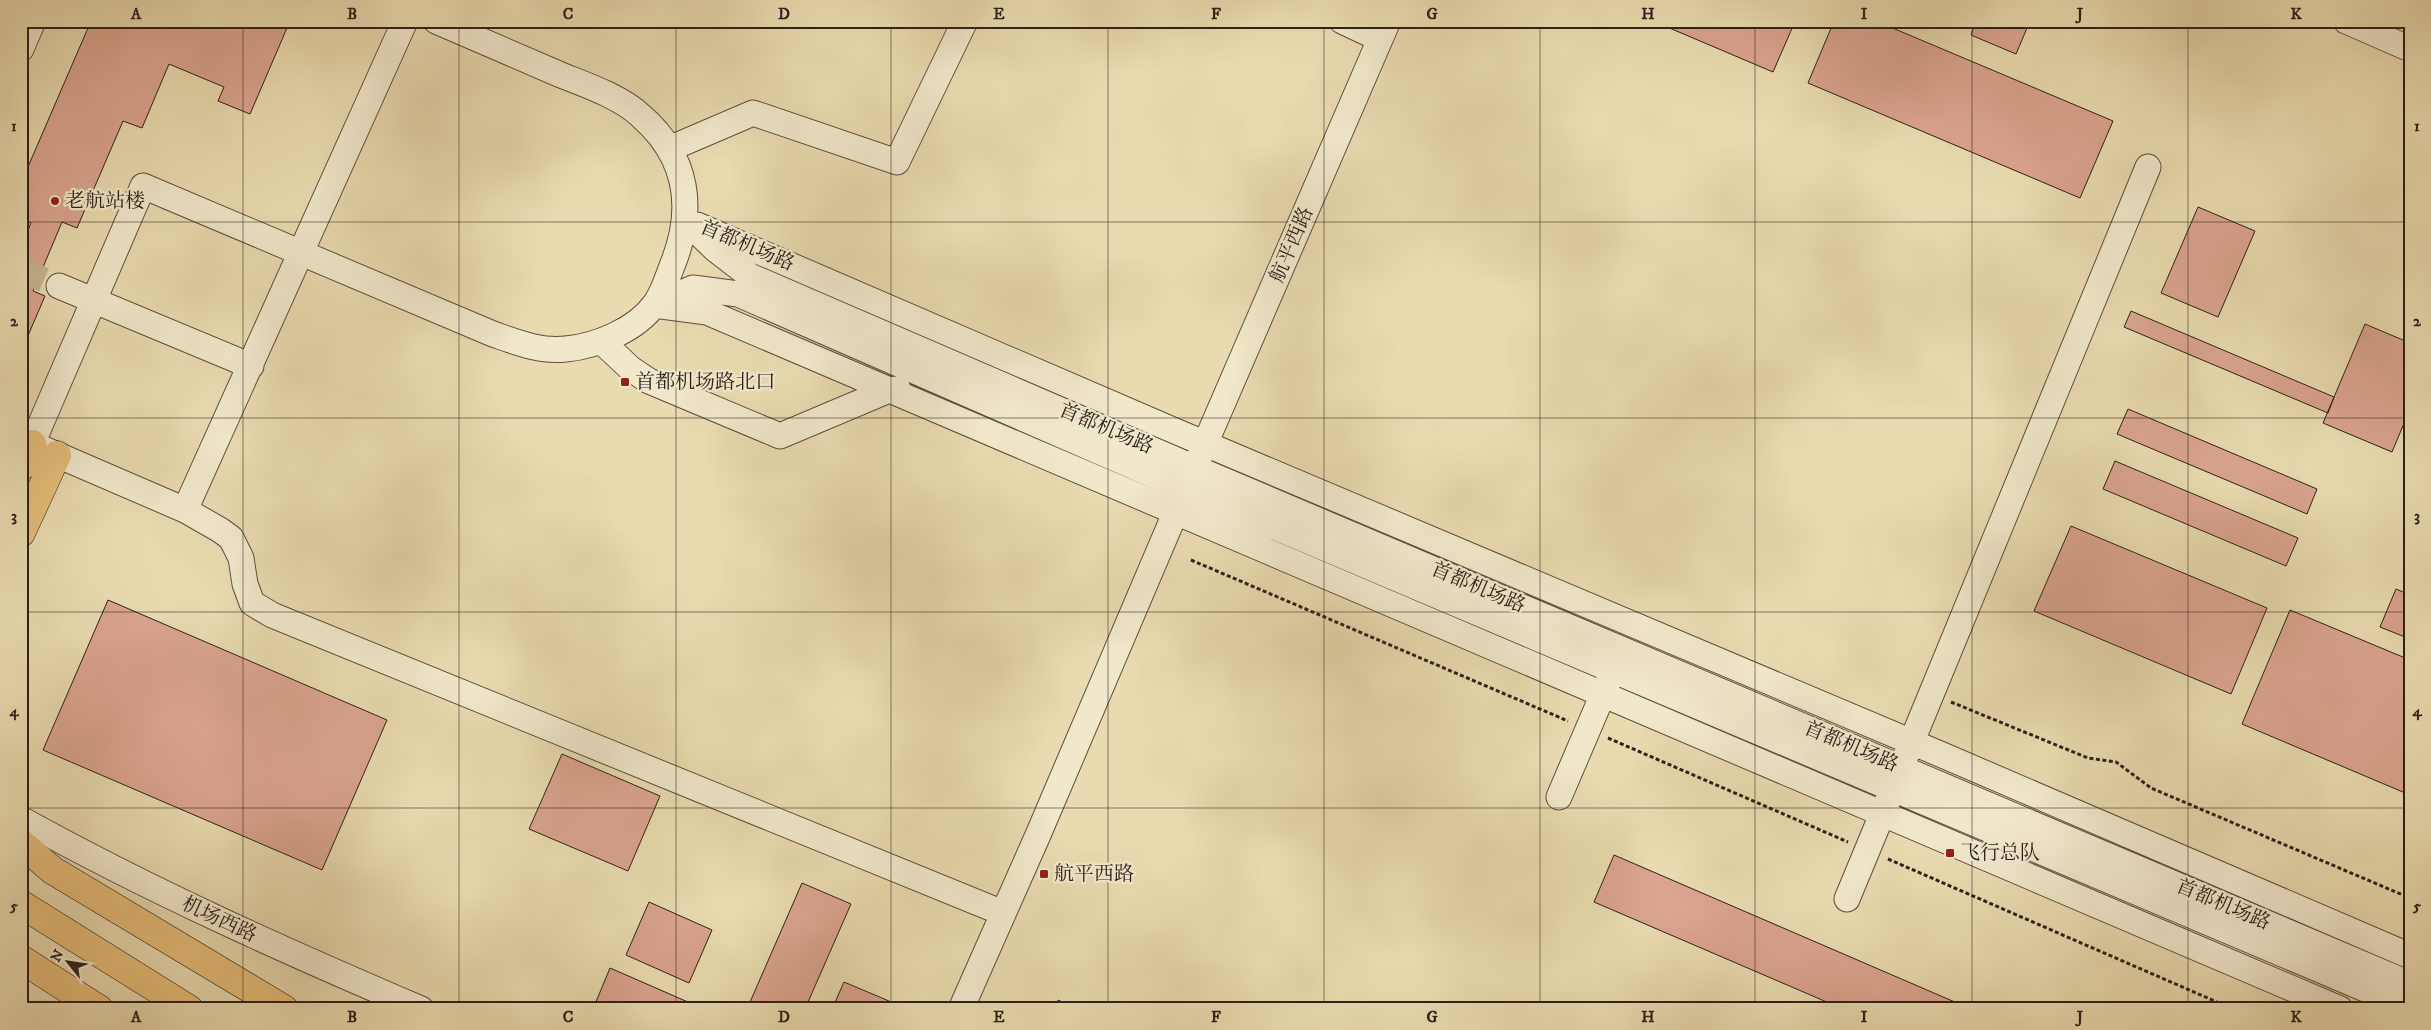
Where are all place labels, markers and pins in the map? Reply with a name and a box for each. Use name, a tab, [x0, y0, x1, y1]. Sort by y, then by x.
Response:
place label: 老航站楼	[65, 189, 145, 214]
marker: 老航站楼	[49, 195, 61, 207]
place label: 首都机场路北口	[635, 370, 775, 395]
marker: 首都机场路北口	[619, 376, 631, 388]
place label: 飞行总队	[1960, 841, 2040, 866]
marker: 飞行总队	[1944, 847, 1956, 859]
place label: 航平西路	[1054, 862, 1134, 887]
marker: 航平西路	[1038, 868, 1050, 880]

